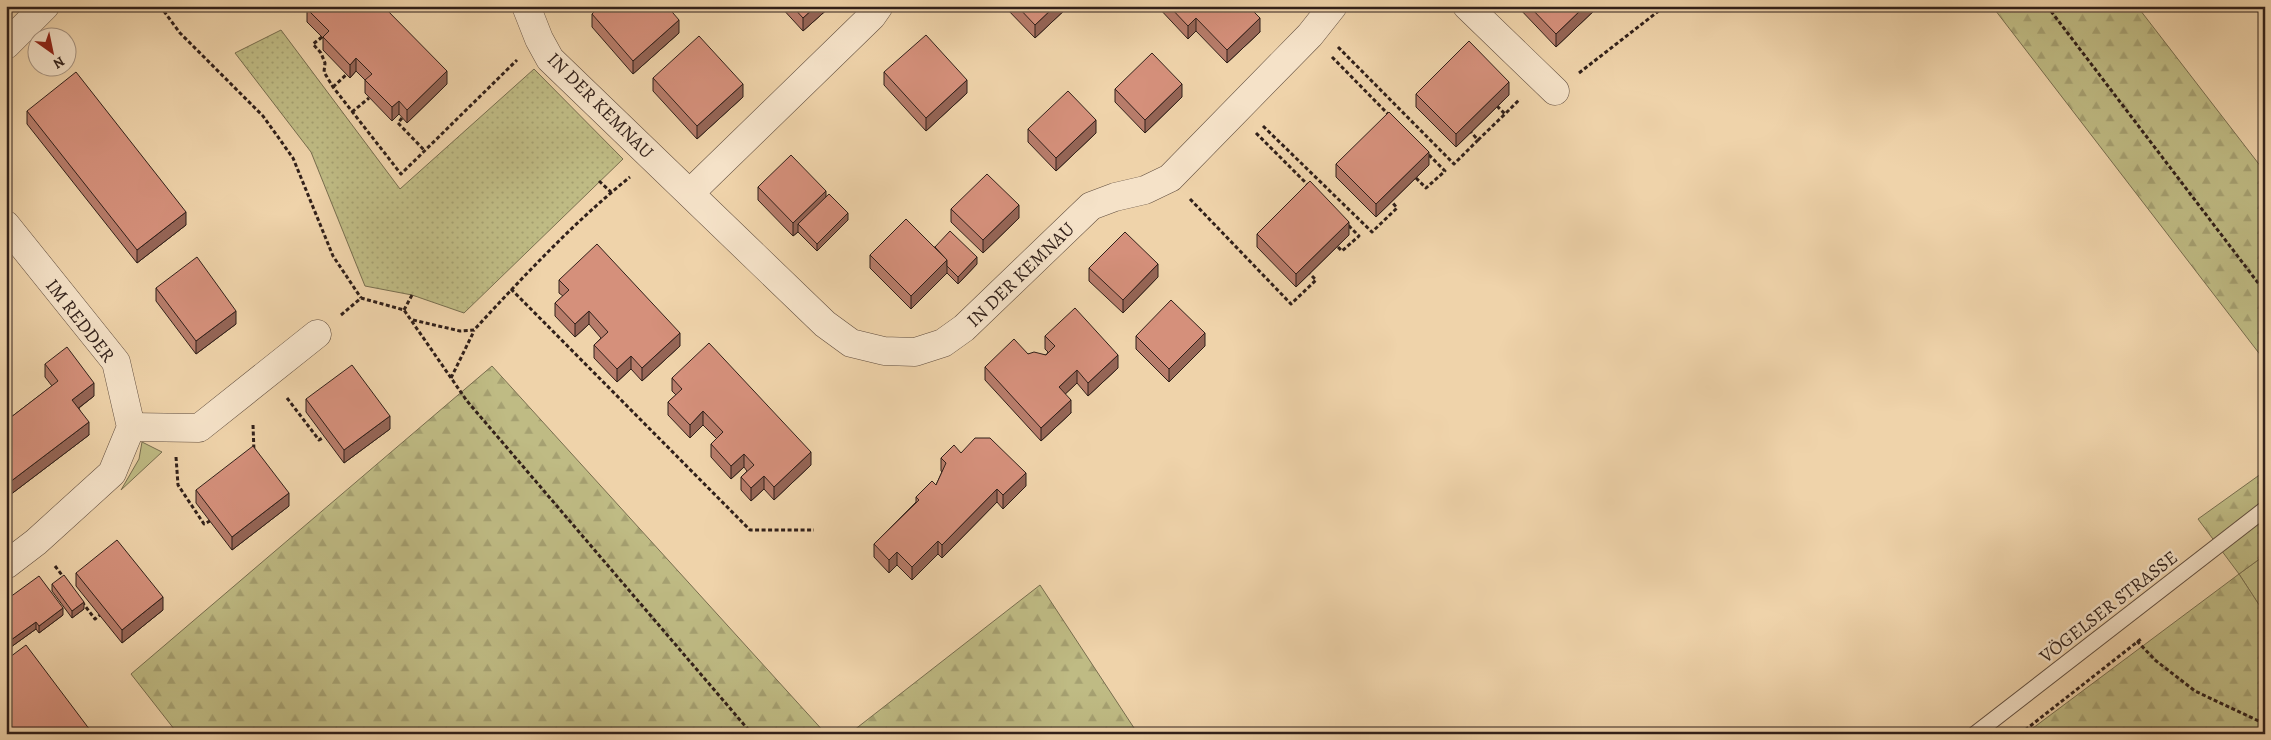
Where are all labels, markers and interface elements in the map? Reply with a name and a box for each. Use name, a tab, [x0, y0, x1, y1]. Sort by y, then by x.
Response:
north arrow	[28, 28, 78, 78]
street label: IN DER KEMNAU	[541, 47, 659, 165]
text: N	[49, 52, 68, 73]
street label: IN DER KEMNAU	[961, 216, 1080, 333]
street label: IM REDDER	[39, 274, 121, 368]
street label: VÖGELSER STRASSE	[2033, 545, 2183, 670]

